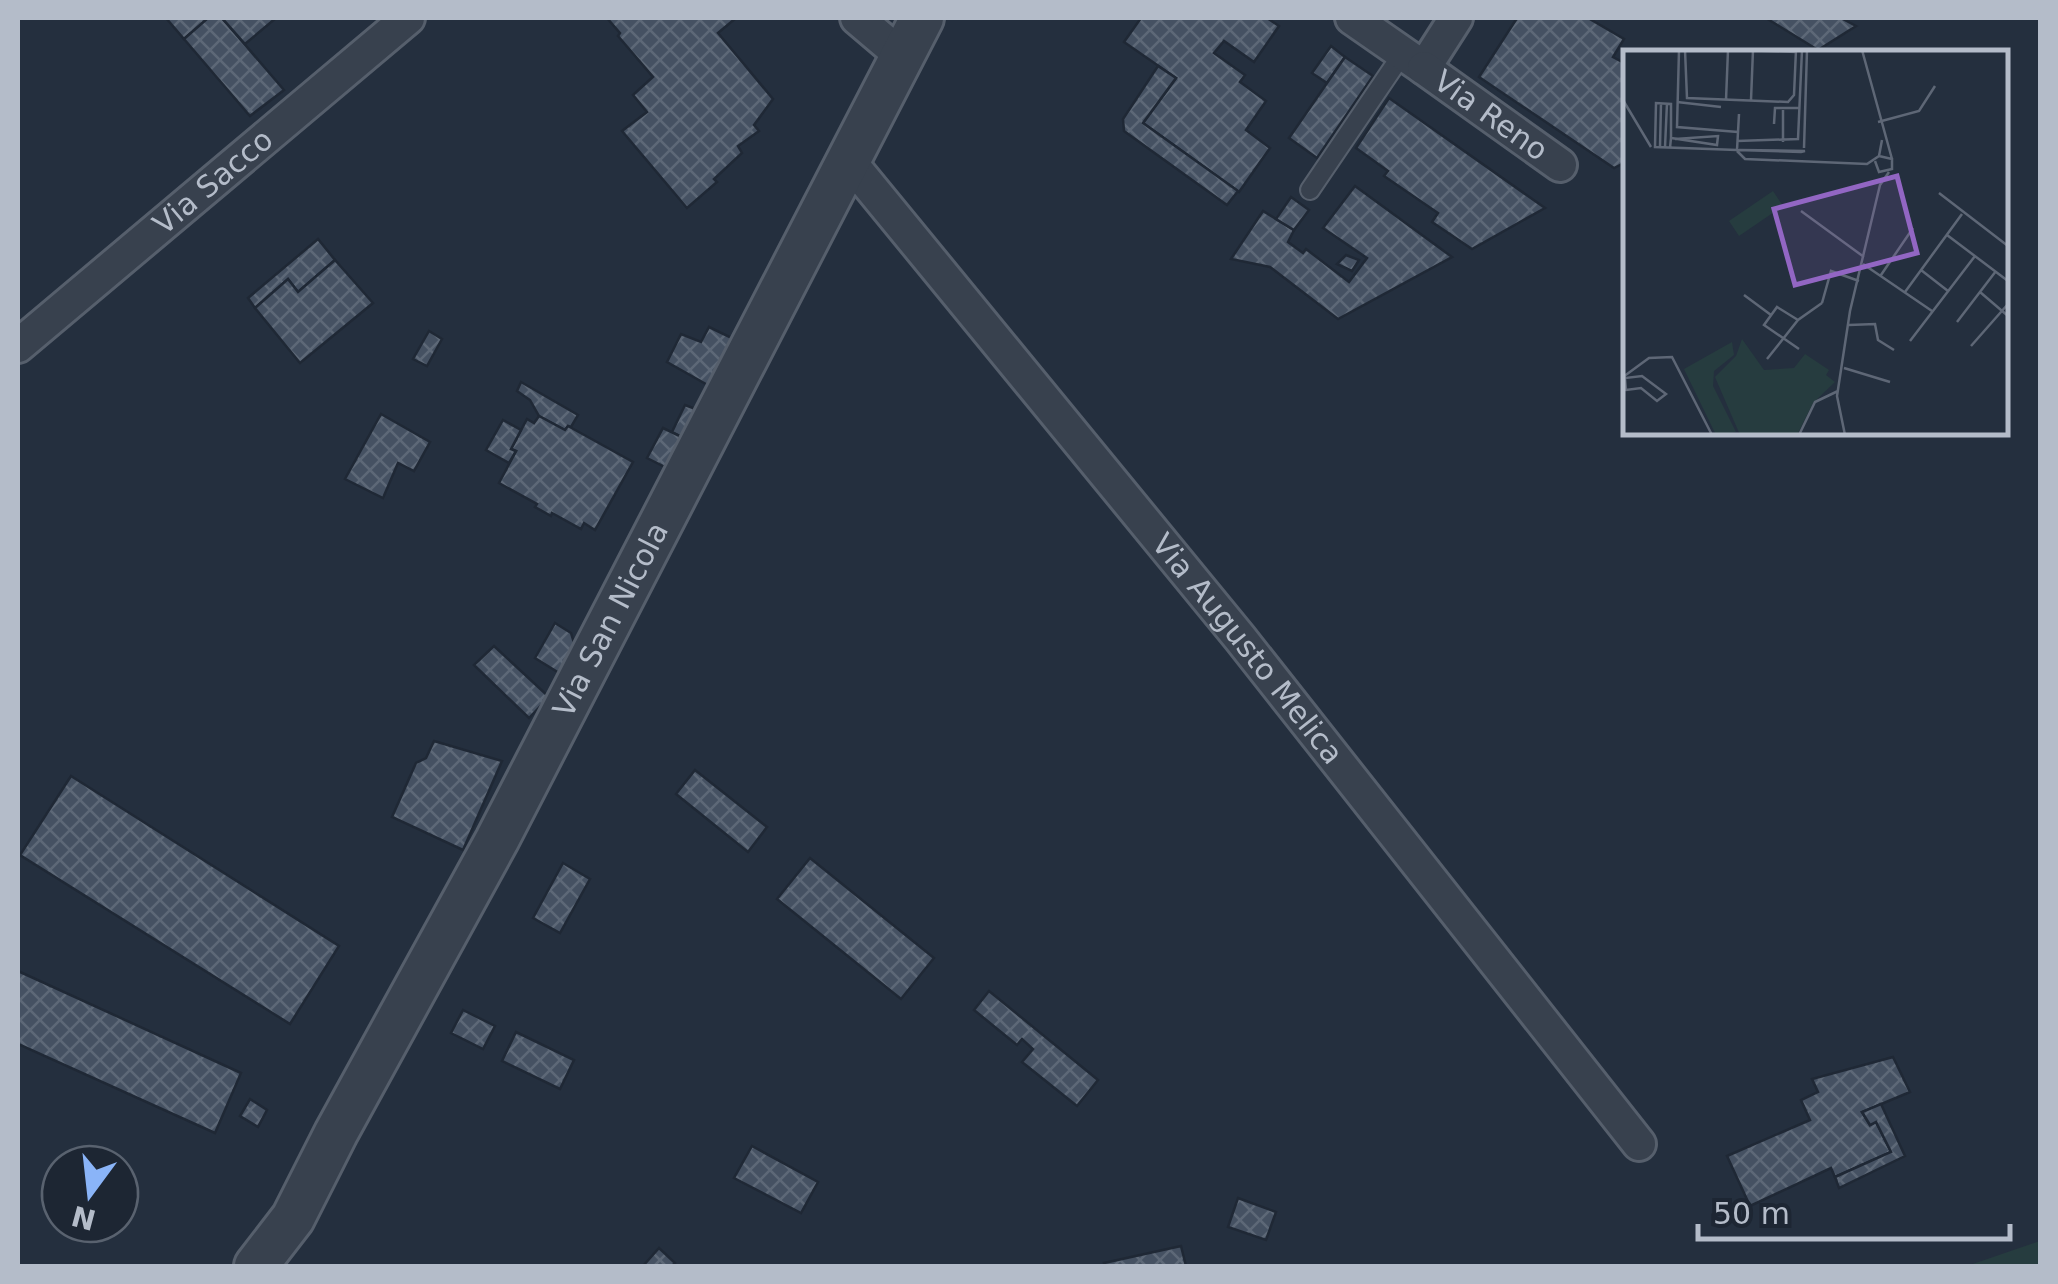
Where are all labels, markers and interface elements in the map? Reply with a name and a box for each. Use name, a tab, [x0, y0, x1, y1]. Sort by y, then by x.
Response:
inset map	[1623, 50, 2008, 435]
street label: Via Reno	[1427, 63, 1555, 168]
street label: Via Sacco	[146, 121, 280, 242]
street label: Via San Nicola	[546, 516, 675, 723]
street label: Via Augusto Melica	[1145, 527, 1351, 771]
north arrow	[40, 1144, 140, 1244]
scale bar	[1698, 1179, 2010, 1241]
text: 50 m	[1713, 1196, 1790, 1231]
text: N	[68, 1199, 99, 1237]

